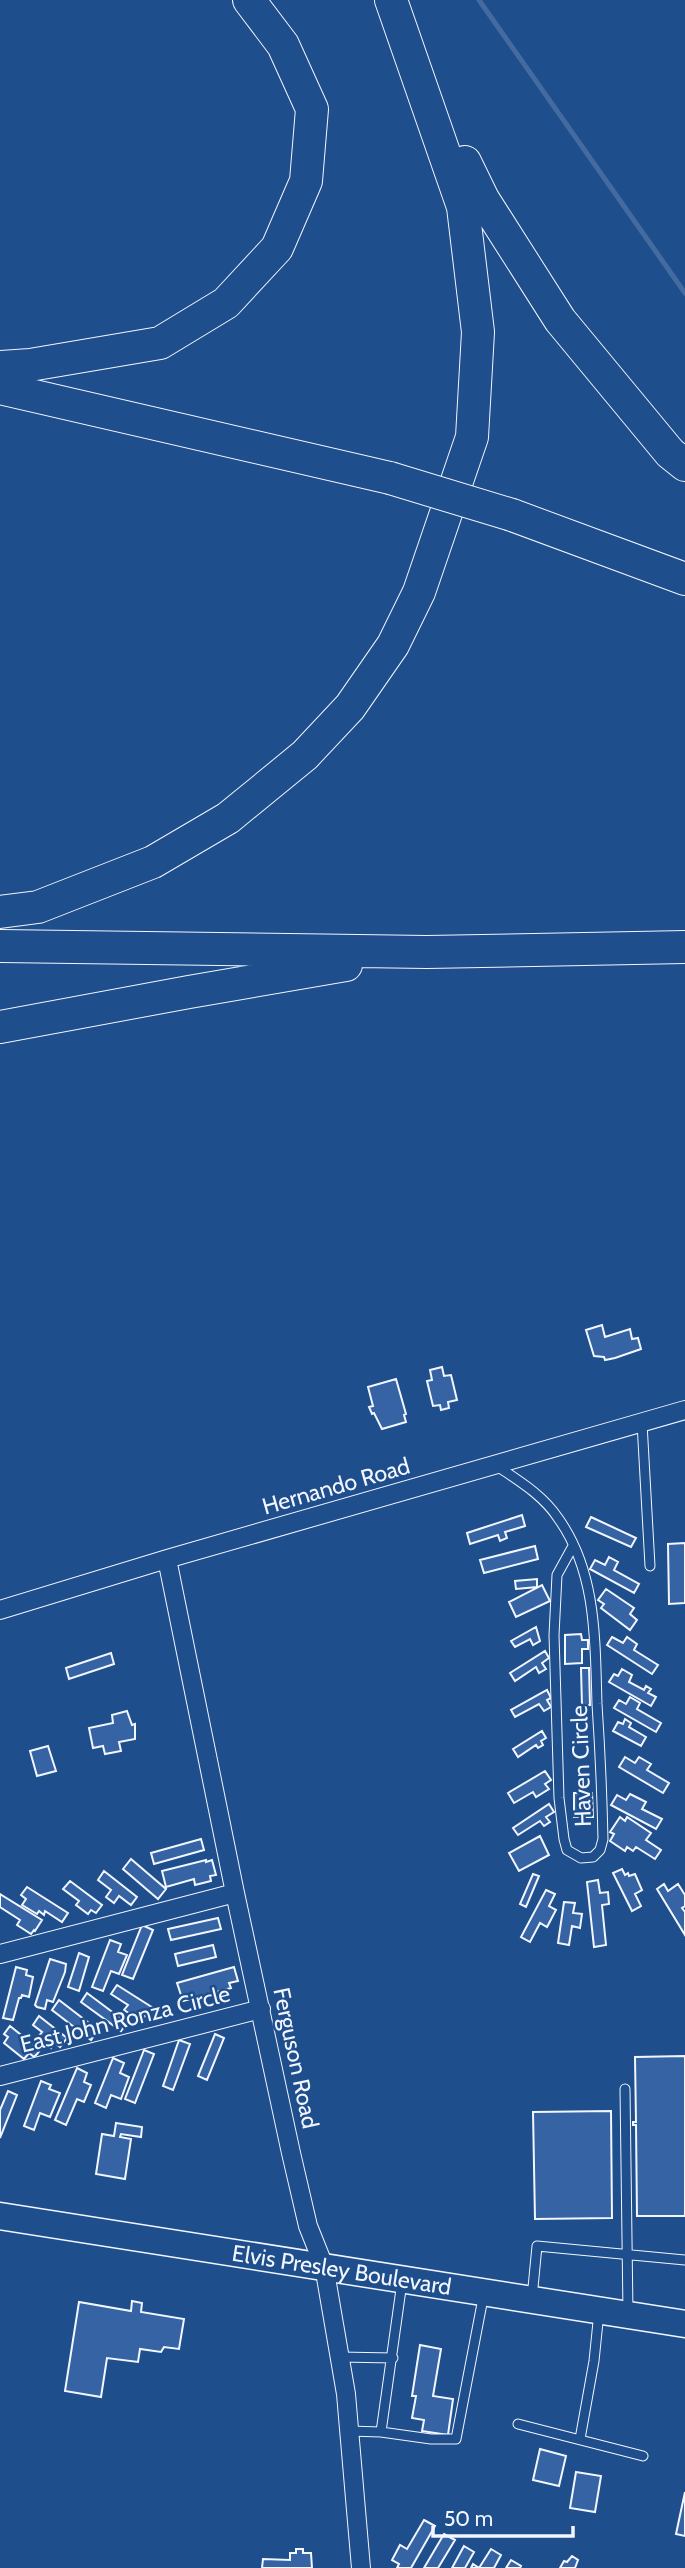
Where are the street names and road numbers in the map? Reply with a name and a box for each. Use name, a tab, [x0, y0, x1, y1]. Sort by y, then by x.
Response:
street label: Hernando Road	[259, 1452, 413, 1520]
street label: Haven Circle	[565, 1704, 597, 1827]
street label: East John Ronza Circle	[17, 1979, 233, 2059]
street label: Ferguson Road	[267, 1985, 325, 2131]
street label: Elvis Presley Boulevard	[230, 2239, 453, 2301]

